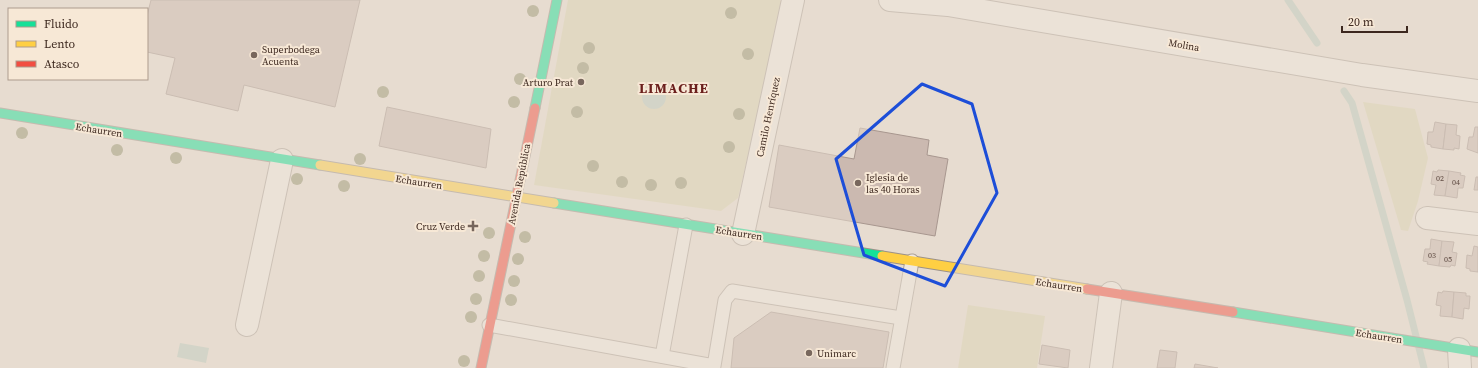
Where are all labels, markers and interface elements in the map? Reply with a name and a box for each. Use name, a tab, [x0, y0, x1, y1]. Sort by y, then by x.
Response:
legend	[8, 8, 148, 80]
scale bar	[1342, 8, 1407, 34]
text: 20 m	[1348, 14, 1374, 30]
text: Fluido	[44, 16, 79, 32]
text: Lento	[44, 36, 75, 52]
street label: Molina	[1167, 36, 1201, 54]
place label: Superbodega Acuenta	[262, 43, 321, 68]
marker: Superbodega Acuenta	[249, 50, 259, 60]
text: Atasco	[44, 56, 80, 72]
place label: Arturo Prat	[523, 76, 574, 89]
street label: Camilo Henríquez	[753, 76, 783, 158]
marker: Arturo Prat	[576, 77, 586, 87]
district label: LIMACHE	[639, 78, 709, 98]
street label: Echaurren	[75, 120, 123, 140]
street label: Avenida República	[505, 141, 533, 226]
place label: Iglesia de las 40 Horas	[866, 171, 920, 196]
street label: Echaurren	[395, 172, 443, 192]
house number: 02	[1436, 173, 1444, 184]
house number: 04	[1452, 177, 1460, 188]
marker: Iglesia de las 40 Horas	[853, 178, 863, 188]
place label: Cruz Verde	[416, 220, 465, 233]
marker: Cruz Verde	[468, 221, 478, 231]
street label: Echaurren	[715, 223, 763, 243]
house number: 03	[1428, 250, 1436, 261]
house number: 05	[1444, 254, 1452, 265]
street label: Echaurren	[1035, 275, 1083, 295]
street label: Echaurren	[1355, 326, 1403, 346]
place label: Unimarc	[817, 347, 856, 360]
marker: Unimarc	[804, 348, 814, 358]

